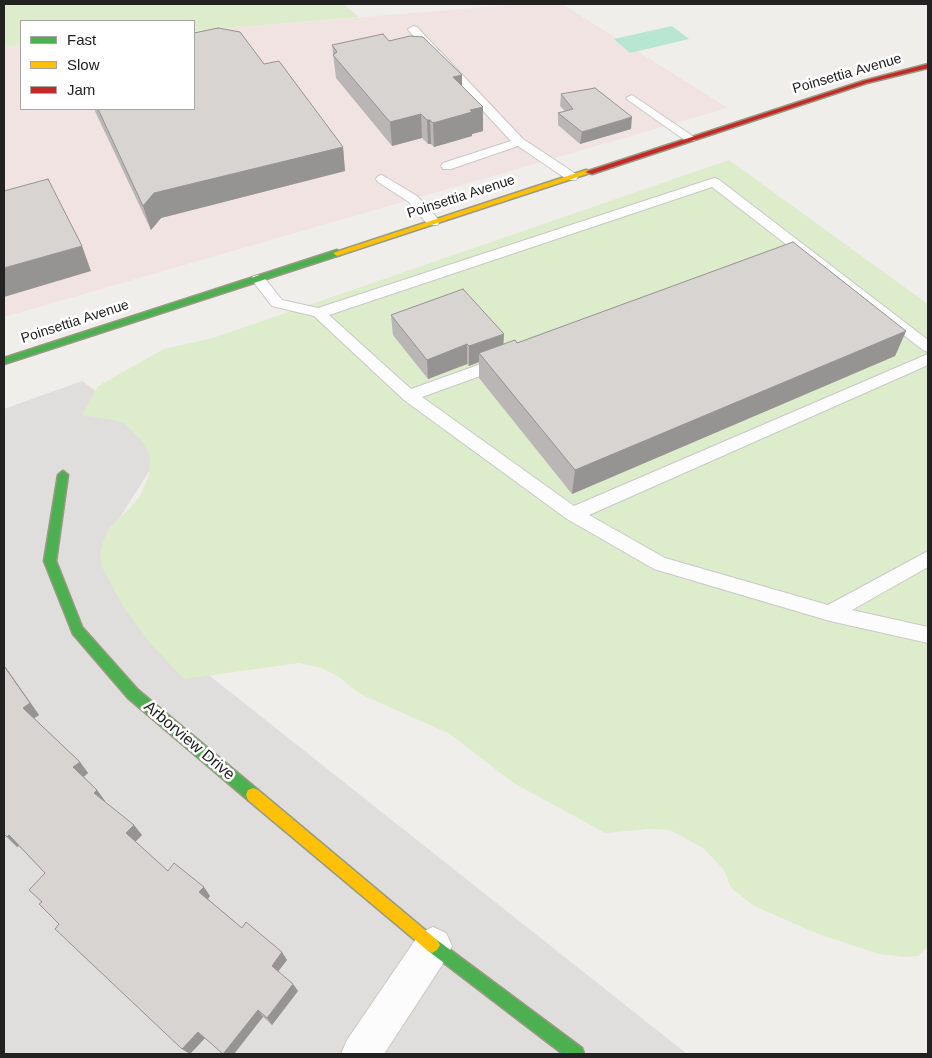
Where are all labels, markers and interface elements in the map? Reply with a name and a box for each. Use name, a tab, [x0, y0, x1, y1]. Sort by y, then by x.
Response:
legend	[20, 20, 195, 110]
text: Fast	[67, 31, 96, 48]
street label: Poinsettia Avenue	[791, 50, 903, 98]
text: Slow	[67, 56, 100, 73]
text: Jam	[67, 81, 95, 98]
street label: Poinsettia Avenue	[405, 172, 517, 222]
street label: Poinsettia Avenue	[19, 297, 131, 347]
street label: Arborview Drive	[140, 697, 238, 785]

